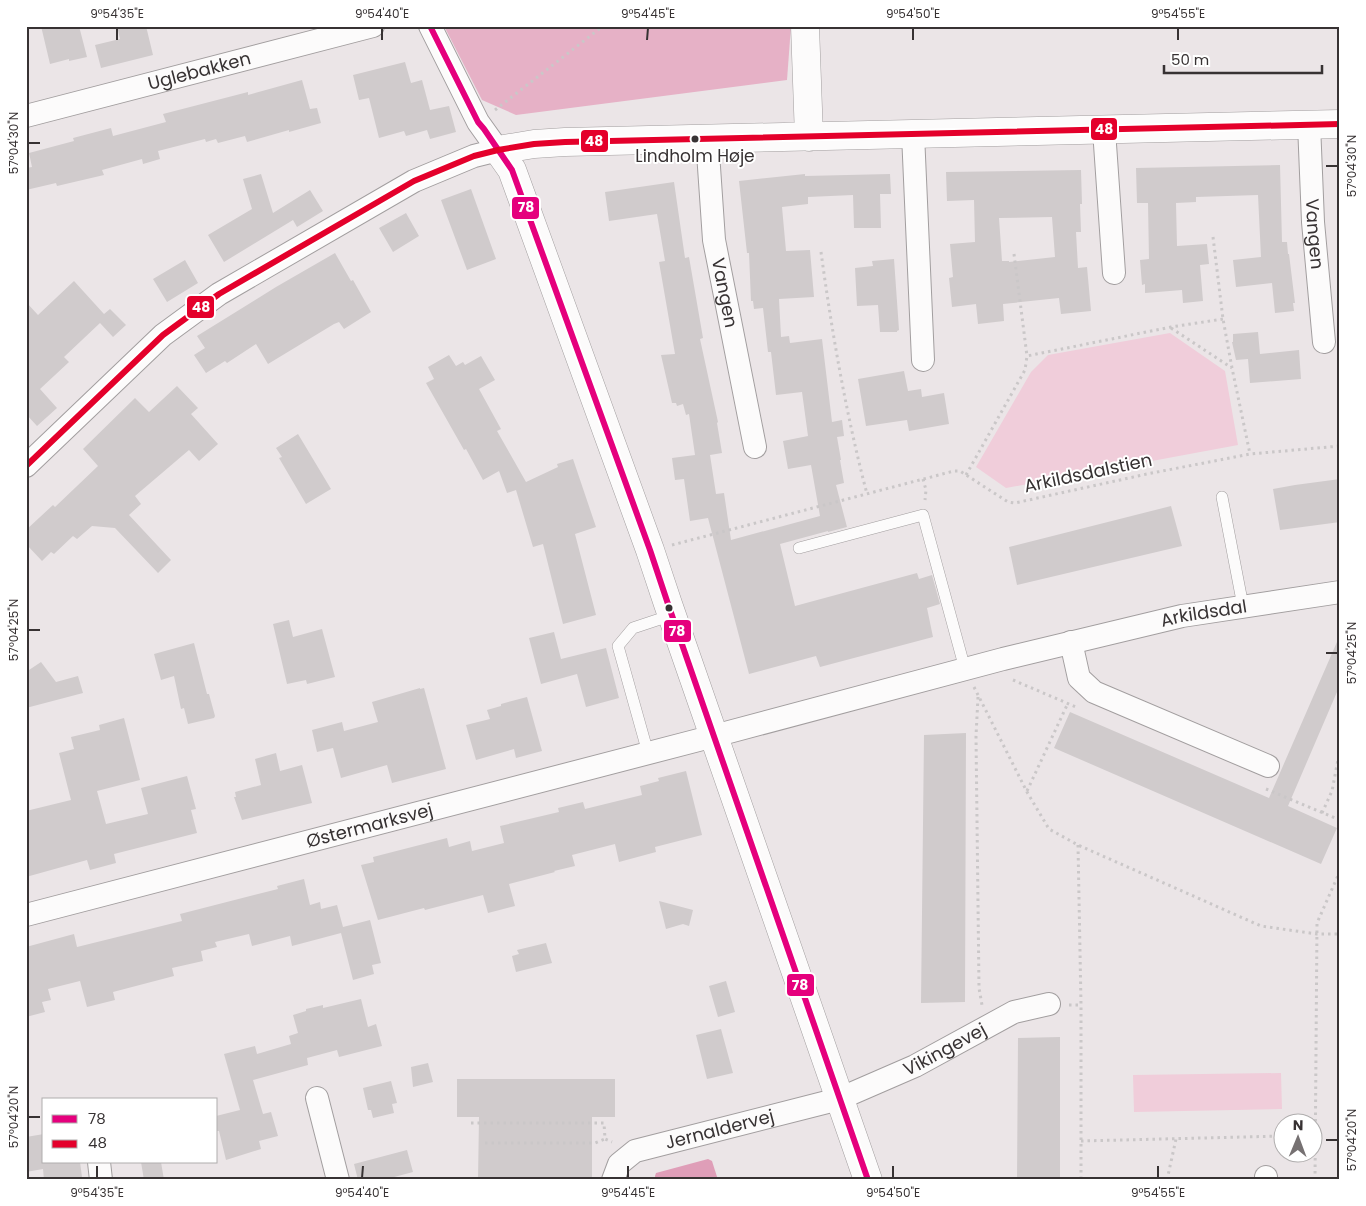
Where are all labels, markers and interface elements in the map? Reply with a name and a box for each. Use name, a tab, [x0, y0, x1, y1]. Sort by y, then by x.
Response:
text: 9°54'35"E	[90, 5, 144, 22]
text: 9°54'40"E	[355, 5, 409, 22]
text: 9°54'45"E	[621, 5, 675, 22]
text: 9°54'50"E	[886, 5, 940, 22]
text: 9°54'55"E	[1151, 5, 1205, 22]
scale bar	[1164, 42, 1321, 74]
street label: Uglebakken	[145, 45, 253, 96]
text: 50 m	[1171, 49, 1209, 70]
text: 57°04'30"N	[5, 112, 22, 174]
line badge: 48	[1090, 117, 1118, 141]
text: 48	[1095, 119, 1113, 139]
line badge: 48	[580, 129, 609, 153]
text: 48	[585, 131, 603, 151]
marker: Lindholm Høje	[690, 134, 700, 144]
text: 57°04'30"N	[1343, 135, 1360, 197]
place label: Lindholm Høje	[635, 144, 755, 168]
line badge: 78	[511, 196, 540, 220]
text: 78	[518, 197, 534, 217]
street label: Vangen	[1300, 198, 1330, 270]
street label: Vangen	[706, 256, 744, 330]
line badge: 48	[186, 295, 215, 319]
text: 48	[192, 297, 210, 317]
street label: Arkildsdalstien	[1022, 447, 1154, 498]
street label: Arkildsdal	[1158, 593, 1249, 633]
text: 57°04'25"N	[5, 599, 22, 661]
unlabelled marker	[664, 603, 674, 613]
line badge: 78	[663, 619, 692, 643]
text: 78	[669, 621, 685, 641]
text: 57°04'25"N	[1343, 622, 1360, 684]
street label: Østermarksvej	[303, 797, 435, 854]
line badge: 78	[786, 973, 815, 997]
text: 78	[792, 975, 808, 995]
street label: Vikingevej	[899, 1017, 990, 1082]
text: 57°04'20"N	[5, 1086, 22, 1148]
legend	[42, 1098, 218, 1164]
street label: Jernaldervej	[662, 1103, 777, 1155]
text: 78	[88, 1108, 106, 1129]
text: 57°04'20"N	[1343, 1109, 1360, 1171]
north arrow	[1274, 1114, 1324, 1164]
text: N	[1293, 1115, 1304, 1135]
text: 48	[88, 1132, 107, 1153]
text: 9°54'35"E	[70, 1184, 124, 1201]
text: 9°54'40"E	[335, 1184, 389, 1201]
text: 9°54'45"E	[601, 1184, 655, 1201]
text: 9°54'50"E	[866, 1184, 920, 1201]
text: 9°54'55"E	[1131, 1184, 1185, 1201]

